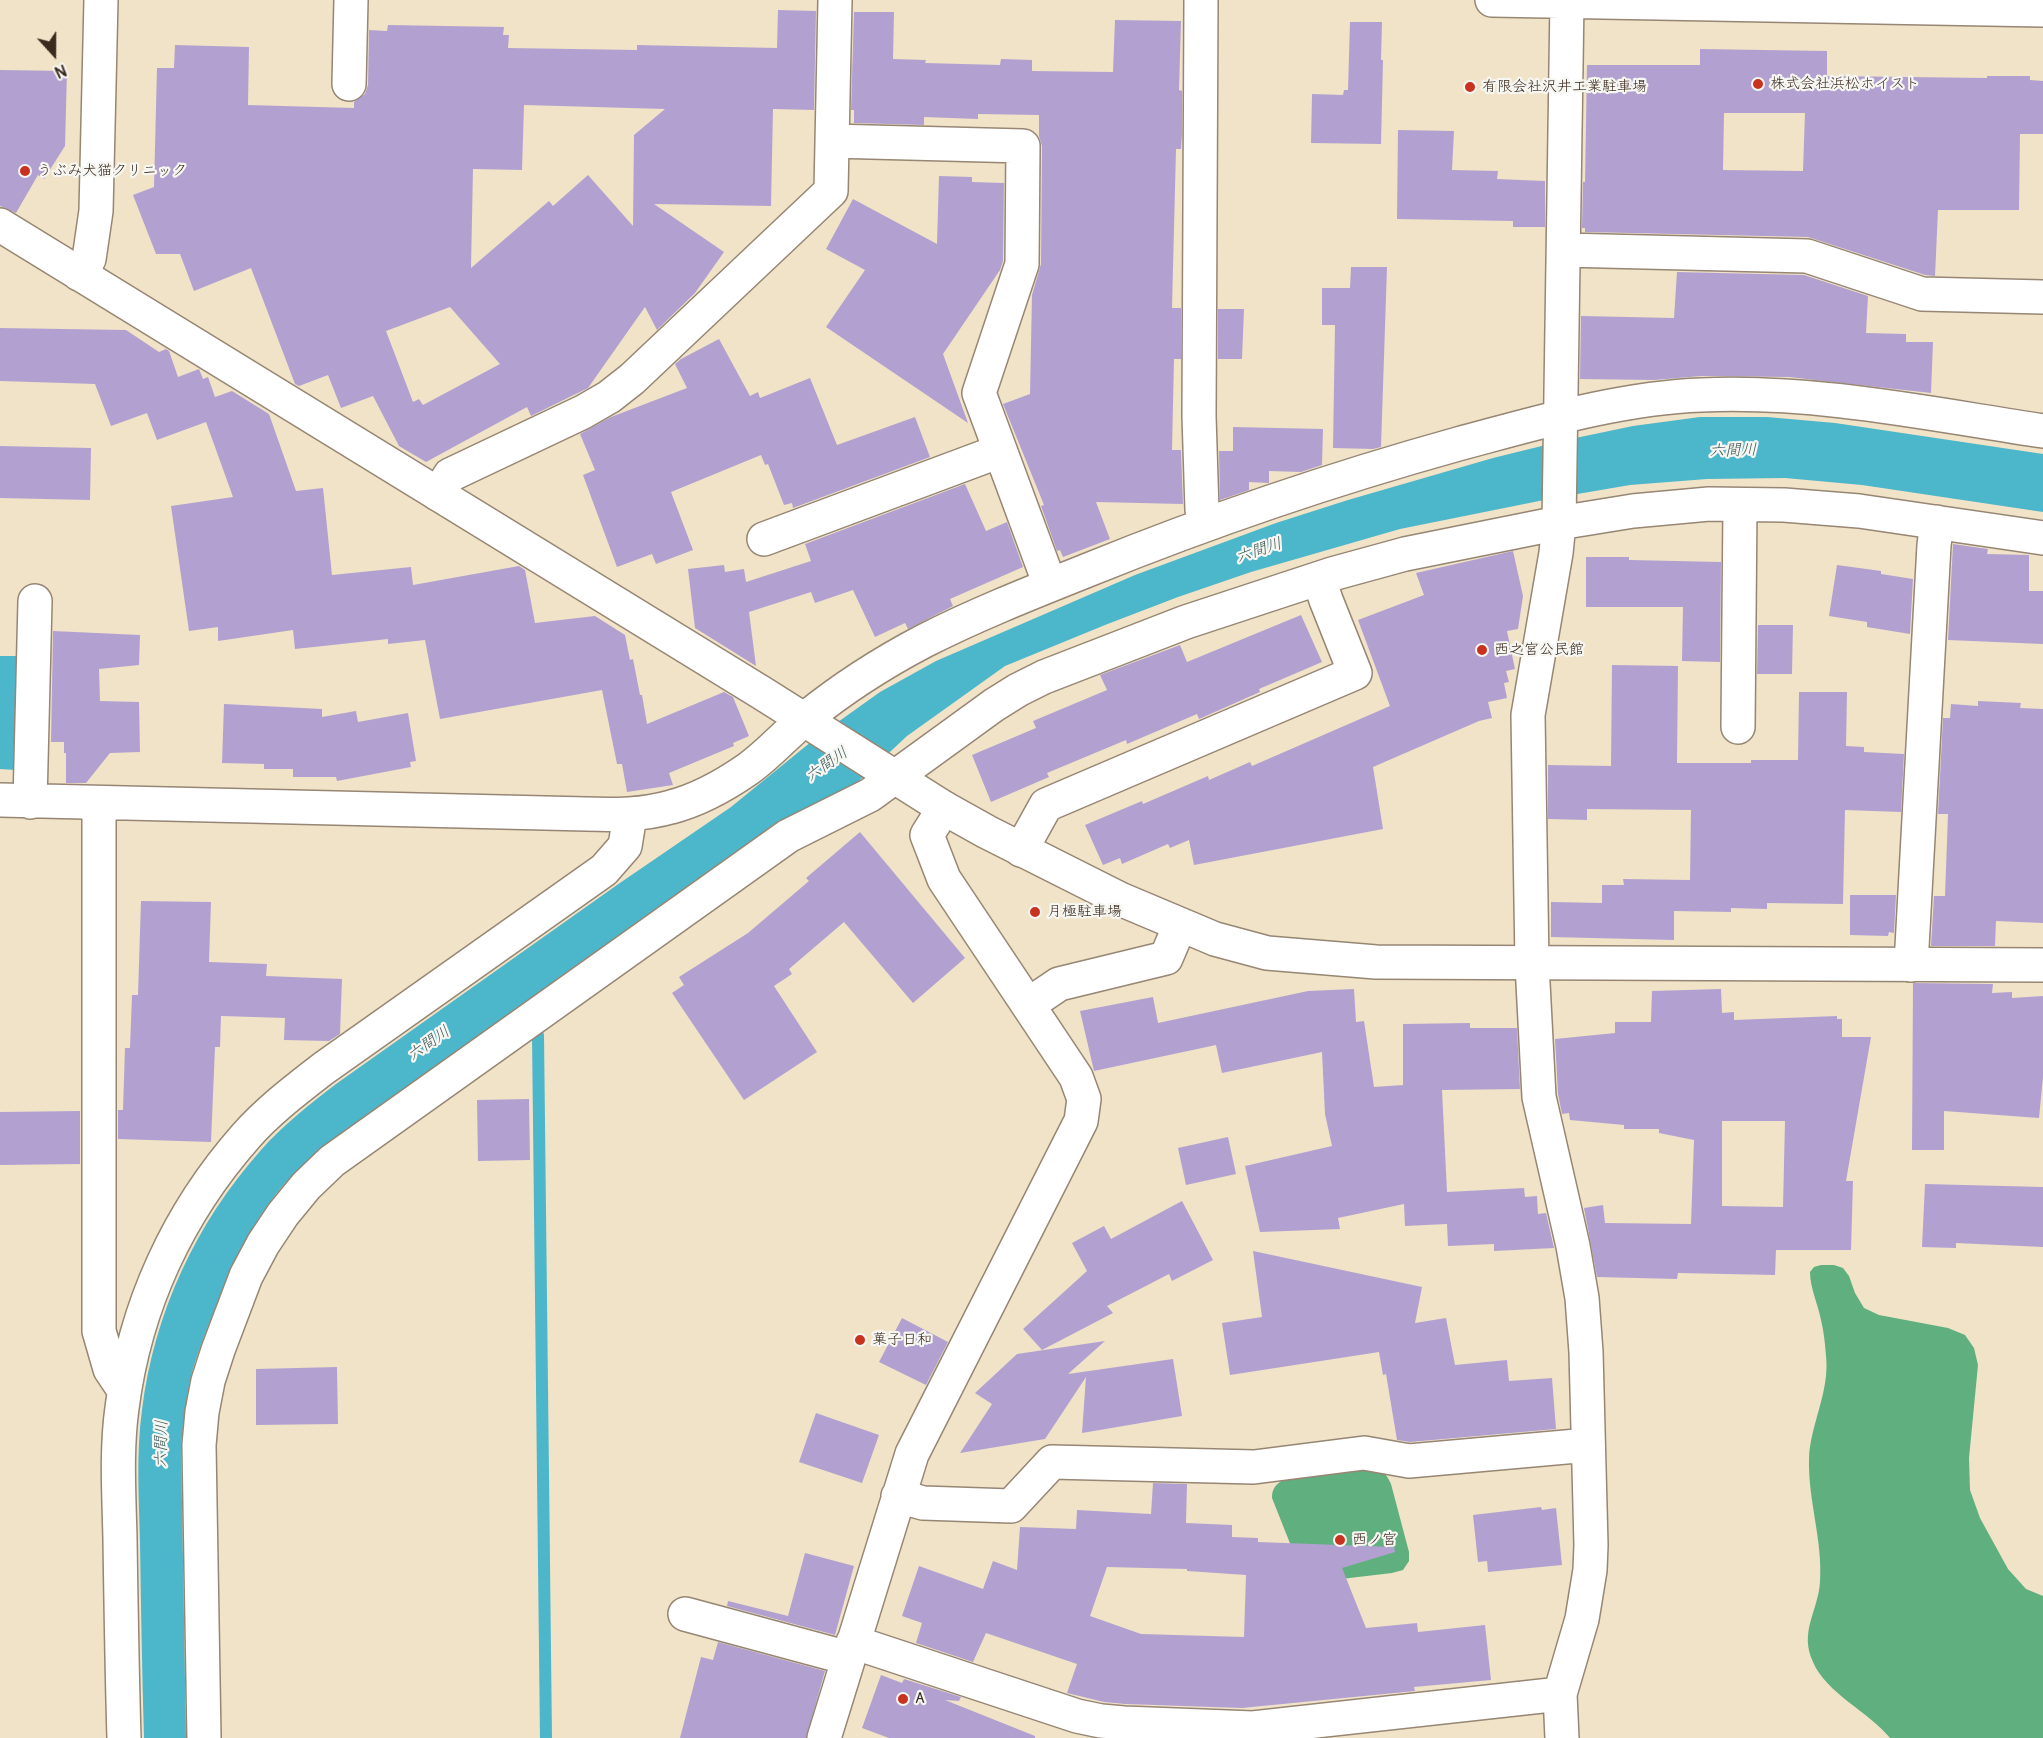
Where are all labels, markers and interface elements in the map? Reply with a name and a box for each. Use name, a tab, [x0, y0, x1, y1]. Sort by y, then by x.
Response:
north arrow	[24, 24, 84, 84]
text: N	[52, 60, 69, 82]
place label: 株式会社浜松ホイスト	[1770, 75, 1920, 93]
marker: 株式会社浜松ホイスト	[1751, 77, 1765, 91]
place label: 有限会社沢井工業駐車場	[1482, 78, 1647, 96]
marker: 有限会社沢井工業駐車場	[1463, 80, 1477, 94]
place label: うぶみ犬猫クリニック	[37, 162, 187, 180]
marker: うぶみ犬猫クリニック	[18, 164, 32, 178]
water label: 六間川	[1709, 441, 1757, 461]
water label: 六間川	[1233, 534, 1285, 568]
place label: 西之宮公民館	[1494, 641, 1584, 659]
marker: 西之宮公民館	[1475, 643, 1489, 657]
water label: 六間川	[802, 743, 852, 787]
place label: 月極駐車場	[1047, 903, 1122, 921]
marker: 月極駐車場	[1028, 905, 1042, 919]
water label: 六間川	[404, 1022, 454, 1066]
place label: 菓子日和	[872, 1331, 932, 1349]
marker: 菓子日和	[853, 1333, 867, 1347]
water label: 六間川	[152, 1420, 172, 1468]
place label: 西ノ宮	[1352, 1531, 1397, 1549]
marker: 西ノ宮	[1333, 1533, 1347, 1547]
place label: A	[915, 1690, 925, 1708]
marker: A	[896, 1692, 910, 1706]

